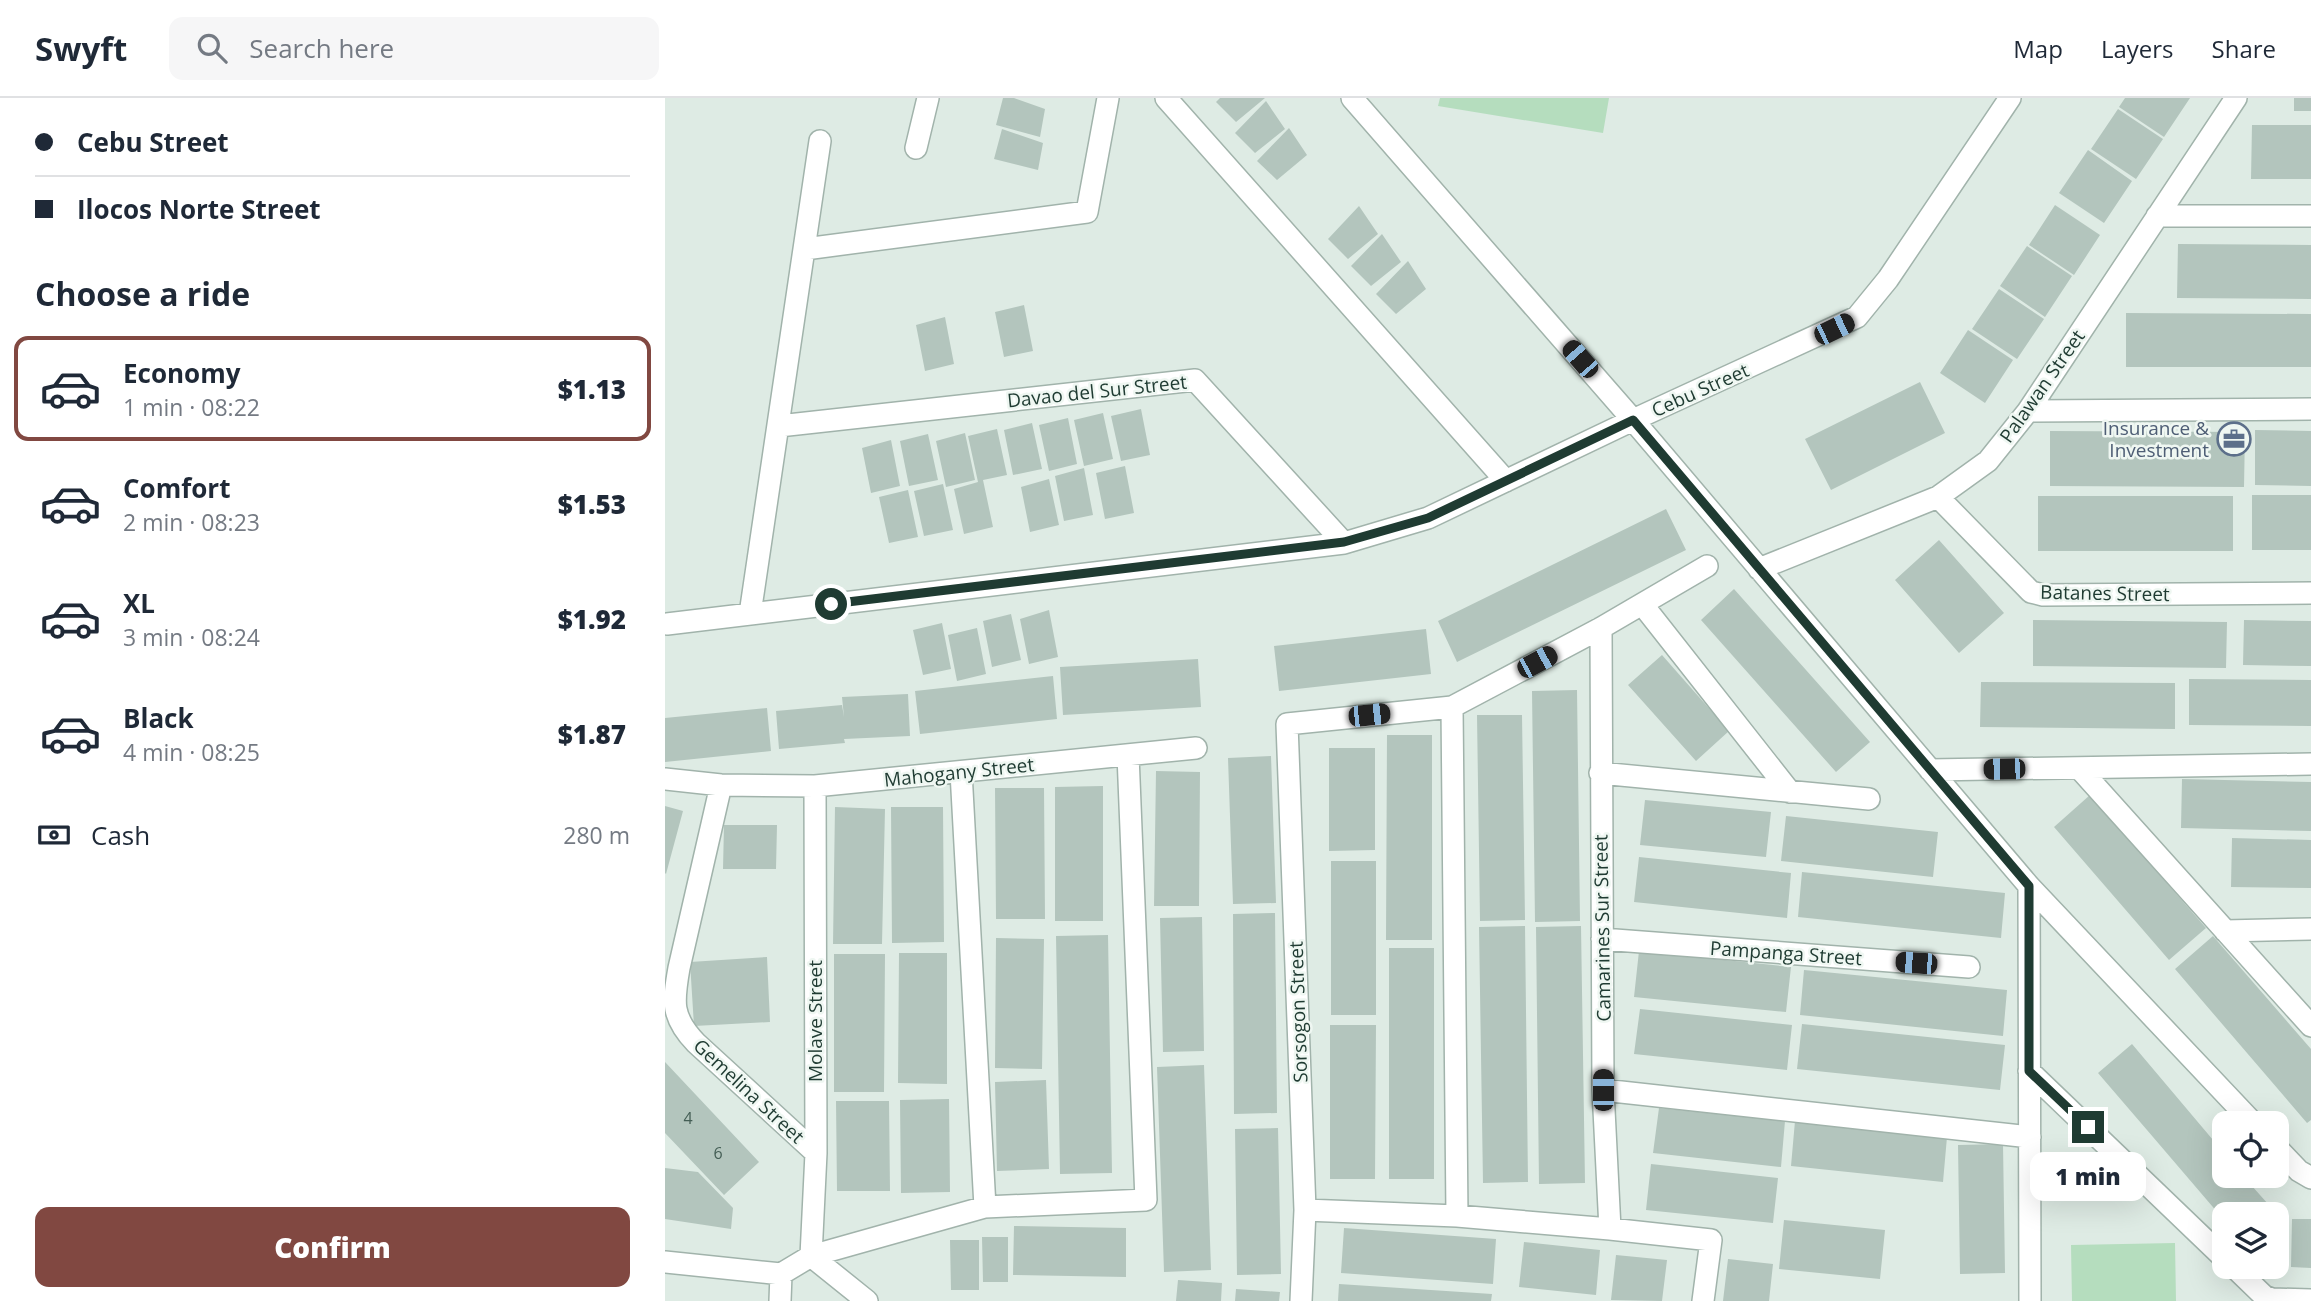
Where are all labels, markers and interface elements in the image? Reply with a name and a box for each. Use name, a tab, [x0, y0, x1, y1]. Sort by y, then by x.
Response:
search box	[169, 17, 659, 80]
text: Swyft	[35, 26, 127, 71]
icon: search	[193, 29, 231, 67]
text: Search here	[249, 30, 394, 66]
text: Map	[2013, 32, 2063, 65]
text: Layers	[2101, 32, 2174, 65]
text: Share	[2212, 32, 2276, 65]
text: Cebu Street	[77, 124, 229, 160]
text: Ilocos Norte Street	[77, 191, 321, 227]
text: Choose a ride	[35, 272, 250, 315]
car	[1811, 310, 1858, 348]
street label: Palawan Street	[1993, 324, 2091, 448]
car	[1559, 336, 1602, 382]
text: Economy	[123, 355, 241, 391]
icon: car	[39, 357, 102, 420]
street label: Cebu Street	[1647, 357, 1753, 423]
street label: Davao del Sur Street	[1006, 369, 1188, 413]
text: $1.13	[558, 371, 626, 407]
text: 1 min · 08:22	[123, 391, 260, 423]
place label: Insurance & Investment	[2103, 415, 2209, 463]
office icon: Insurance & Investment	[2215, 420, 2253, 458]
text: Comfort	[123, 470, 230, 506]
icon: car	[39, 472, 102, 535]
text: $1.53	[558, 486, 626, 522]
text: 2 min · 08:23	[123, 506, 260, 538]
street label: Batanes Street	[2040, 579, 2170, 607]
text: XL	[123, 585, 155, 621]
icon: car	[39, 587, 102, 650]
route start	[815, 588, 847, 620]
text: $1.92	[558, 601, 626, 637]
text: 3 min · 08:24	[123, 621, 260, 653]
car	[1514, 643, 1561, 681]
text: Black	[123, 700, 194, 736]
icon: car	[39, 702, 102, 765]
car	[1348, 702, 1391, 728]
text: $1.87	[558, 716, 626, 752]
text: 4 min · 08:25	[123, 736, 260, 768]
street label: Mahogany Street	[883, 751, 1036, 793]
car	[1983, 758, 2026, 780]
icon: cash	[35, 816, 73, 854]
text: Cash	[91, 817, 150, 853]
text: 280 m	[563, 819, 630, 851]
street label: Camarines Sur Street	[1587, 834, 1617, 1022]
street label: Pampanga Street	[1709, 935, 1863, 971]
street label: Sorsogon Street	[1283, 941, 1313, 1083]
car	[1895, 951, 1938, 975]
street label: Molave Street	[802, 960, 828, 1082]
street label: Gemelina Street	[688, 1033, 810, 1149]
car	[1593, 1069, 1614, 1111]
house number: 4	[683, 1107, 693, 1129]
route end	[2072, 1111, 2104, 1143]
map controls	[2212, 1111, 2289, 1279]
button: locate	[2212, 1111, 2289, 1188]
house number: 6	[713, 1142, 723, 1164]
callout: 1 min	[2030, 1152, 2146, 1200]
text: 1 min	[2055, 1160, 2121, 1192]
button: layers	[2212, 1202, 2289, 1279]
button: Confirm	[35, 1207, 630, 1287]

